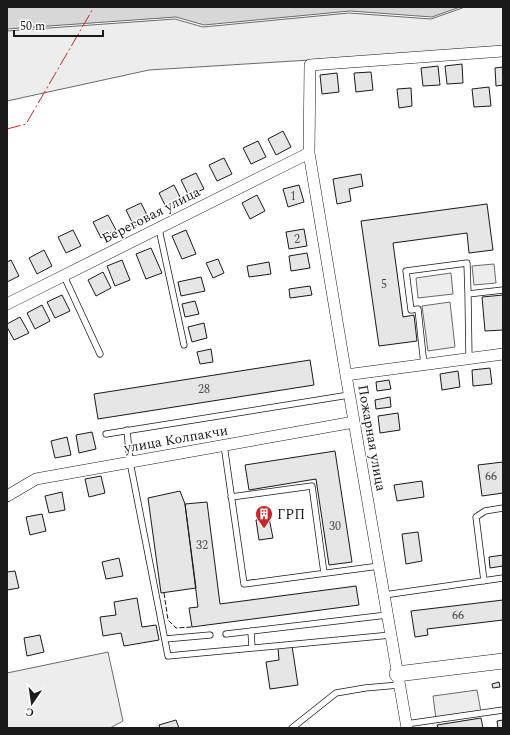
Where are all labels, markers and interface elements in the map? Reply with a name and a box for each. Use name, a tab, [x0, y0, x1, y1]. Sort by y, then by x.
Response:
scale bar	[14, 12, 103, 38]
text: 50 m	[20, 17, 45, 36]
street label: Береговая улица	[98, 181, 204, 249]
house number: 1	[290, 187, 296, 206]
house number: 2	[294, 230, 300, 249]
house number: 5	[381, 275, 387, 294]
house number: 28	[198, 380, 210, 399]
street label: Пожарная улица	[352, 383, 392, 493]
street label: улица Колпакчи	[122, 420, 229, 459]
house number: 66	[485, 467, 497, 486]
building icon: ГРП	[254, 504, 274, 529]
place label: ГРП	[277, 504, 305, 525]
house number: 30	[329, 517, 341, 536]
house number: 32	[196, 536, 208, 555]
house number: 66	[452, 606, 464, 625]
north arrow	[12, 683, 52, 723]
text: С	[24, 703, 36, 721]

